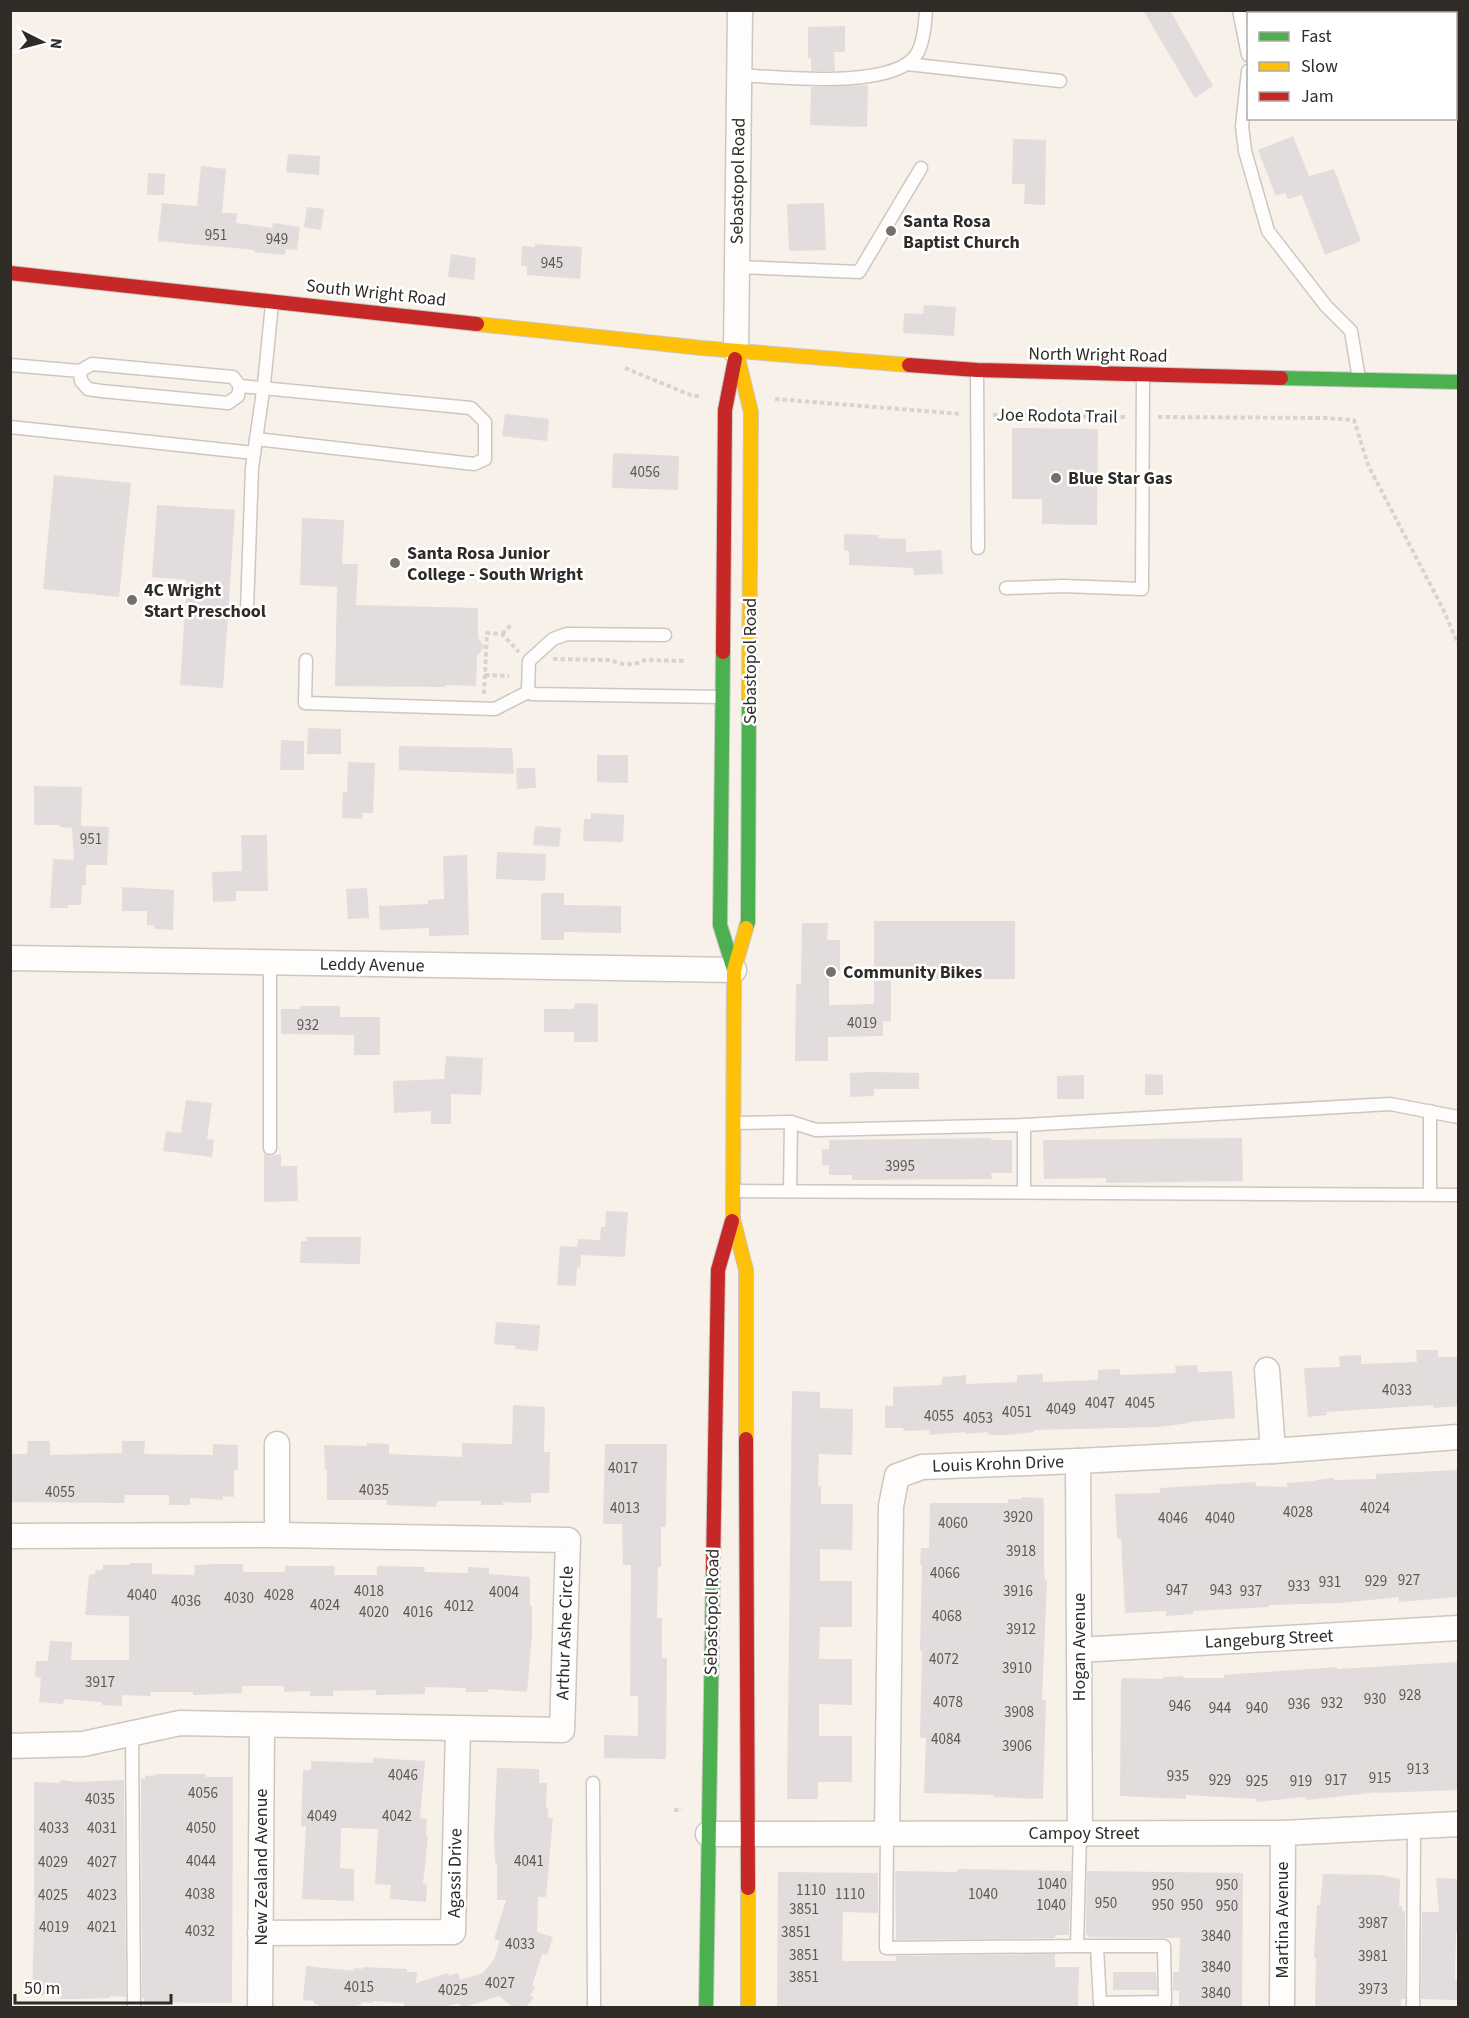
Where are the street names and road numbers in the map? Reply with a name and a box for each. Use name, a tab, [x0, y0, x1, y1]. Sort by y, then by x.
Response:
street label: Sebastopol Road	[724, 117, 752, 245]
street label: South Wright Road	[305, 273, 447, 313]
street label: North Wright Road	[1028, 341, 1168, 369]
street label: Joe Rodota Trail	[996, 402, 1118, 430]
street label: Sebastopol Road	[738, 598, 763, 724]
street label: Leddy Avenue	[319, 952, 425, 978]
street label: Louis Krohn Drive	[932, 1449, 1065, 1479]
street label: Sebastopol Road	[698, 1548, 726, 1676]
street label: Arthur Ashe Circle	[550, 1565, 580, 1700]
street label: Hogan Avenue	[1067, 1593, 1092, 1701]
street label: Langeburg Street	[1204, 1623, 1334, 1655]
street label: New Zealand Avenue	[249, 1789, 274, 1945]
street label: Campoy Street	[1028, 1821, 1140, 1846]
street label: Agassi Drive	[442, 1828, 468, 1918]
street label: Martina Avenue	[1270, 1861, 1295, 1978]

